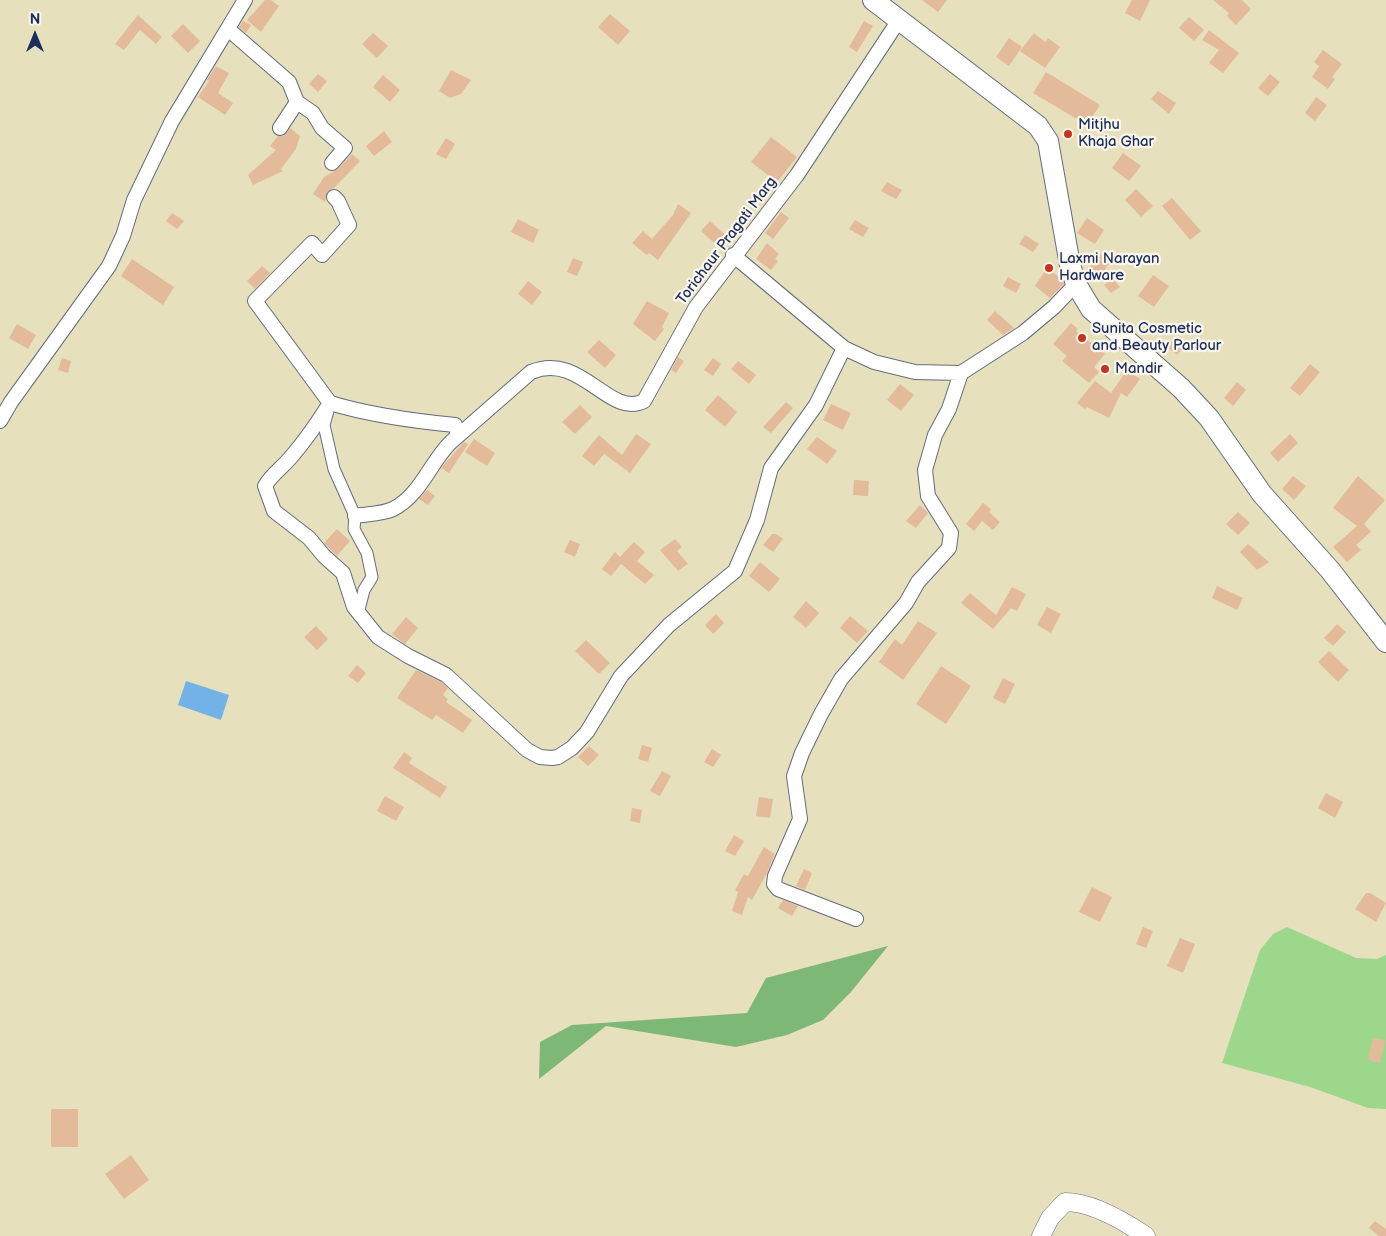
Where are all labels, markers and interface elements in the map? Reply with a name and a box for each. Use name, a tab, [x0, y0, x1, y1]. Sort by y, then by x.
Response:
north arrow	[10, 10, 60, 60]
text: N	[30, 11, 40, 28]
place label: Mitjhu Khaja Ghar	[1078, 116, 1154, 151]
marker: Mitjhu Khaja Ghar	[1062, 128, 1074, 140]
street label: Torichaur Pragati Marg	[673, 174, 781, 308]
place label: Laxmi Narayan Hardware	[1059, 250, 1159, 285]
marker: Laxmi Narayan Hardware	[1043, 262, 1055, 274]
place label: Sunita Cosmetic and Beauty Parlour	[1092, 320, 1221, 355]
marker: Sunita Cosmetic and Beauty Parlour	[1076, 332, 1088, 344]
place label: Mandir	[1115, 360, 1162, 378]
marker: Mandir	[1099, 363, 1111, 375]

